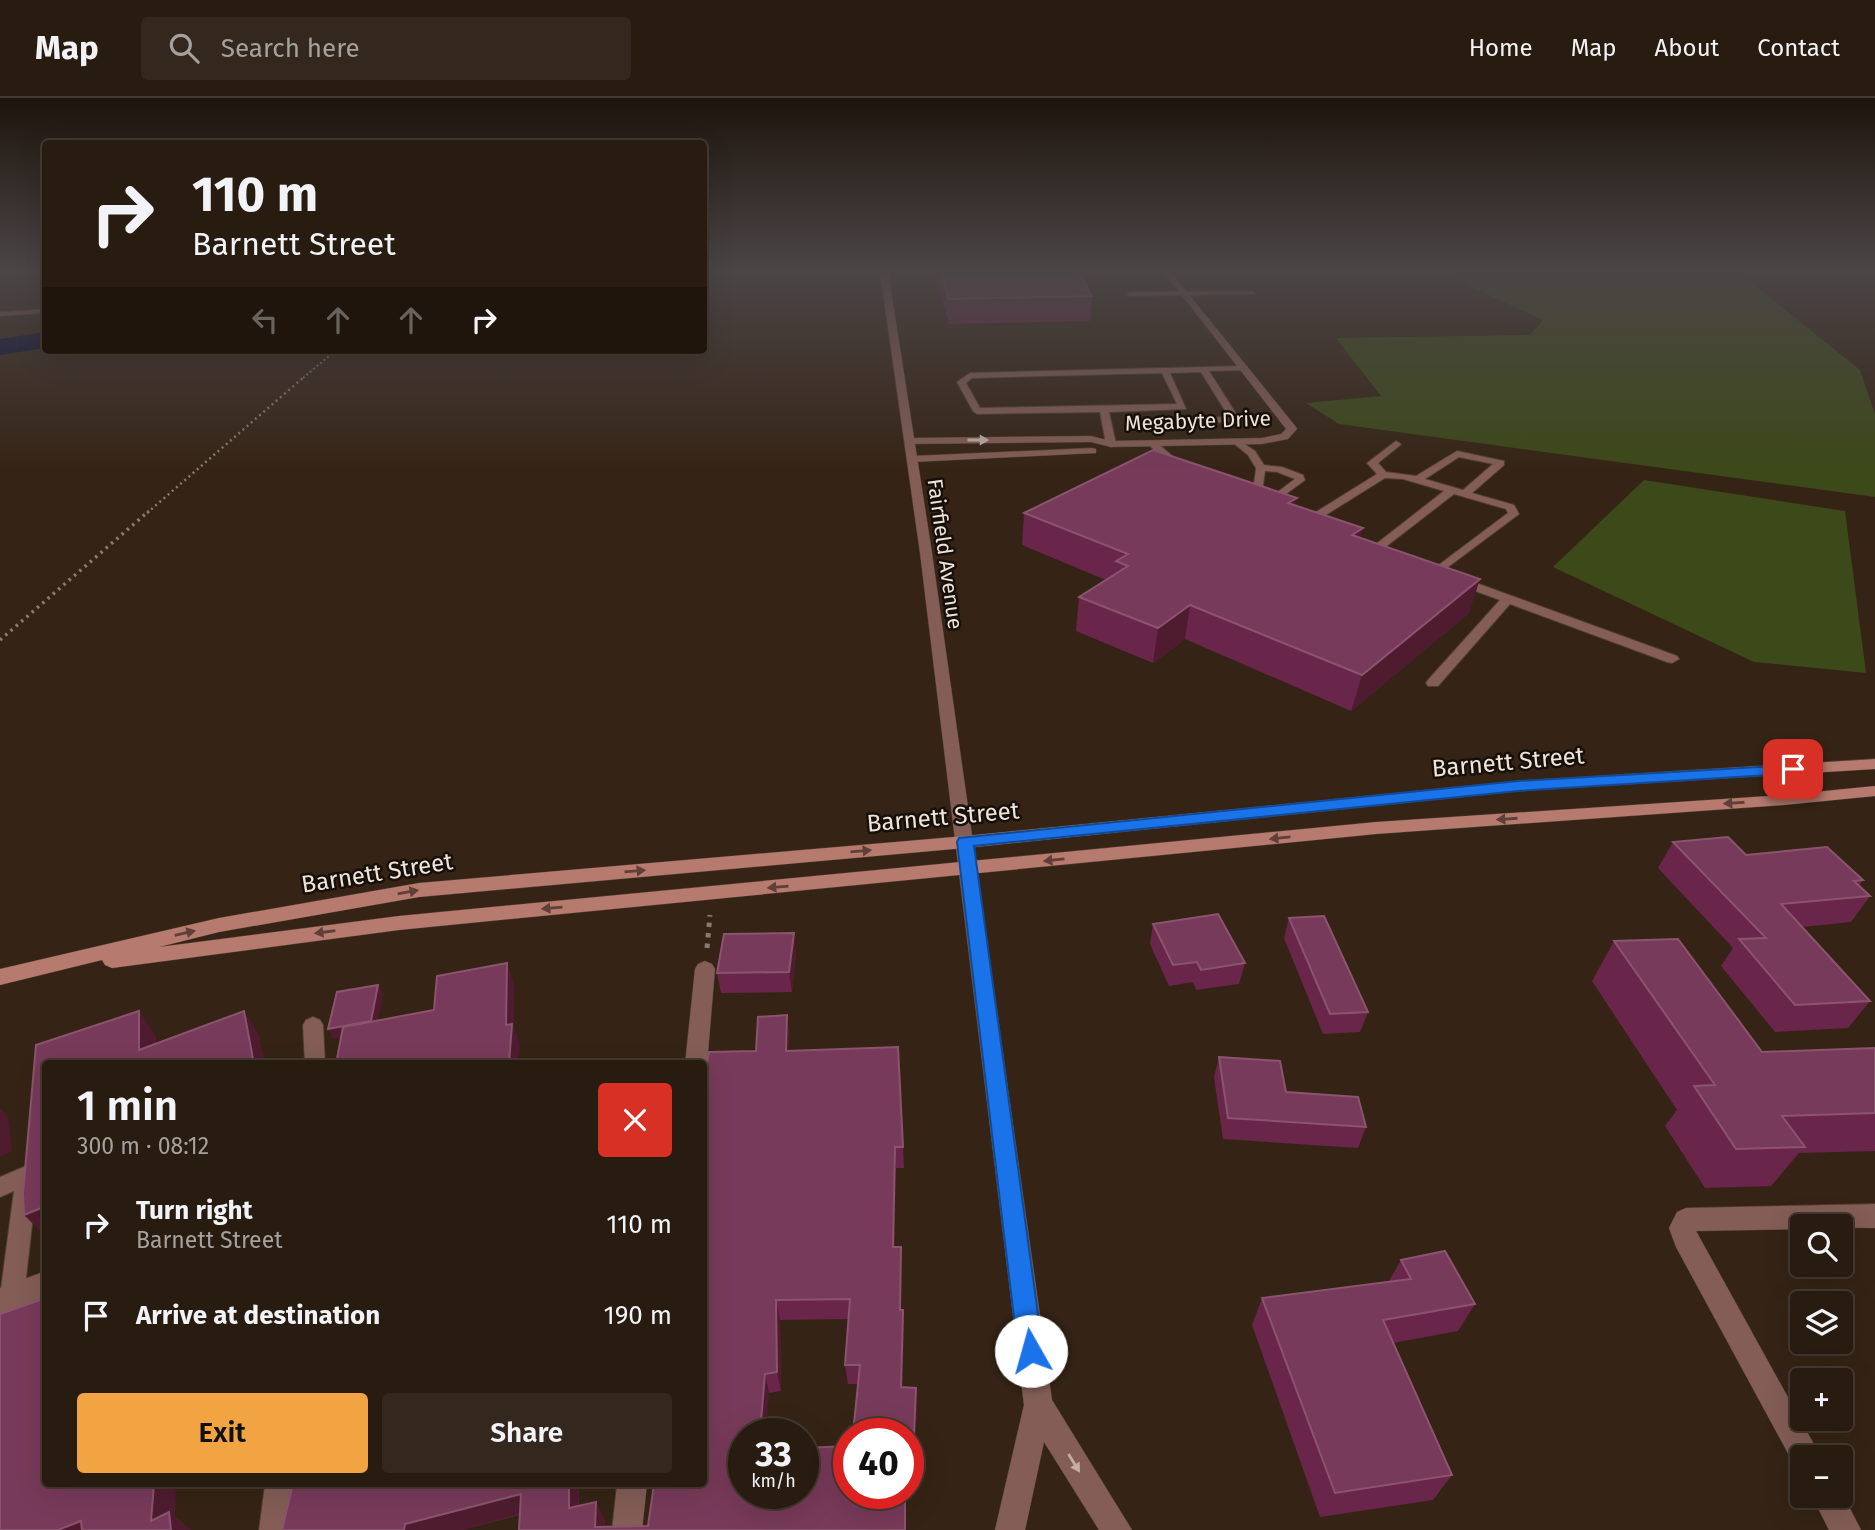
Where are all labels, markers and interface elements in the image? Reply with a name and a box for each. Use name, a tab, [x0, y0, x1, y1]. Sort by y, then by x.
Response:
search box	[141, 17, 631, 80]
text: Map	[35, 28, 99, 68]
icon: search	[165, 29, 203, 67]
text: Search here	[221, 33, 360, 64]
text: Home	[1469, 34, 1533, 62]
text: Map	[1571, 34, 1617, 62]
text: About	[1655, 34, 1719, 62]
text: Contact	[1757, 34, 1840, 62]
text: 110 m	[192, 165, 318, 224]
icon: right	[77, 168, 168, 259]
text: Barnett Street	[192, 225, 396, 263]
icon: left	[246, 301, 284, 339]
icon: ahead	[319, 301, 357, 339]
icon: ahead	[392, 301, 430, 339]
icon: right	[465, 301, 503, 339]
street label: Megabyte Drive	[1125, 405, 1271, 437]
one-way arrow	[968, 434, 990, 446]
street label: Fairfield Avenue	[922, 477, 968, 631]
pin	[1763, 739, 1823, 799]
street label: Barnett Street	[1431, 741, 1586, 783]
icon: arrive	[1774, 750, 1812, 788]
street label: Barnett Street	[866, 796, 1021, 838]
one-way arrow	[1723, 798, 1745, 809]
one-way arrow	[1496, 814, 1518, 825]
one-way arrow	[1269, 833, 1291, 844]
one-way arrow	[851, 845, 873, 856]
street label: Barnett Street	[299, 847, 455, 899]
one-way arrow	[1043, 855, 1065, 866]
one-way arrow	[624, 865, 646, 876]
one-way arrow	[767, 882, 789, 893]
one-way arrow	[397, 886, 419, 897]
one-way arrow	[540, 903, 562, 914]
one-way arrow	[174, 927, 196, 938]
one-way arrow	[314, 927, 336, 938]
text: 1 min	[77, 1081, 178, 1131]
button: close	[598, 1083, 672, 1157]
text: 300 m · 08:12	[77, 1132, 209, 1160]
text: Turn right	[136, 1195, 253, 1226]
icon: right	[77, 1206, 115, 1244]
text: 110 m	[606, 1209, 672, 1240]
map controls	[1790, 1214, 1853, 1508]
button: search	[1790, 1214, 1853, 1277]
text: Barnett Street	[136, 1226, 283, 1254]
button: layers	[1790, 1291, 1853, 1354]
icon: arrive	[77, 1297, 115, 1335]
text: Arrive at destination	[136, 1300, 380, 1331]
text: 190 m	[603, 1300, 672, 1331]
position arrow	[994, 1314, 1068, 1388]
button: +	[1790, 1368, 1853, 1431]
button: Exit	[77, 1393, 368, 1473]
button: Share	[382, 1393, 672, 1473]
speed limit sign: 40	[833, 1418, 924, 1509]
text: 33	[755, 1433, 792, 1475]
button: −	[1790, 1445, 1853, 1508]
one-way arrow	[1068, 1453, 1081, 1472]
text: km/h	[751, 1470, 796, 1492]

